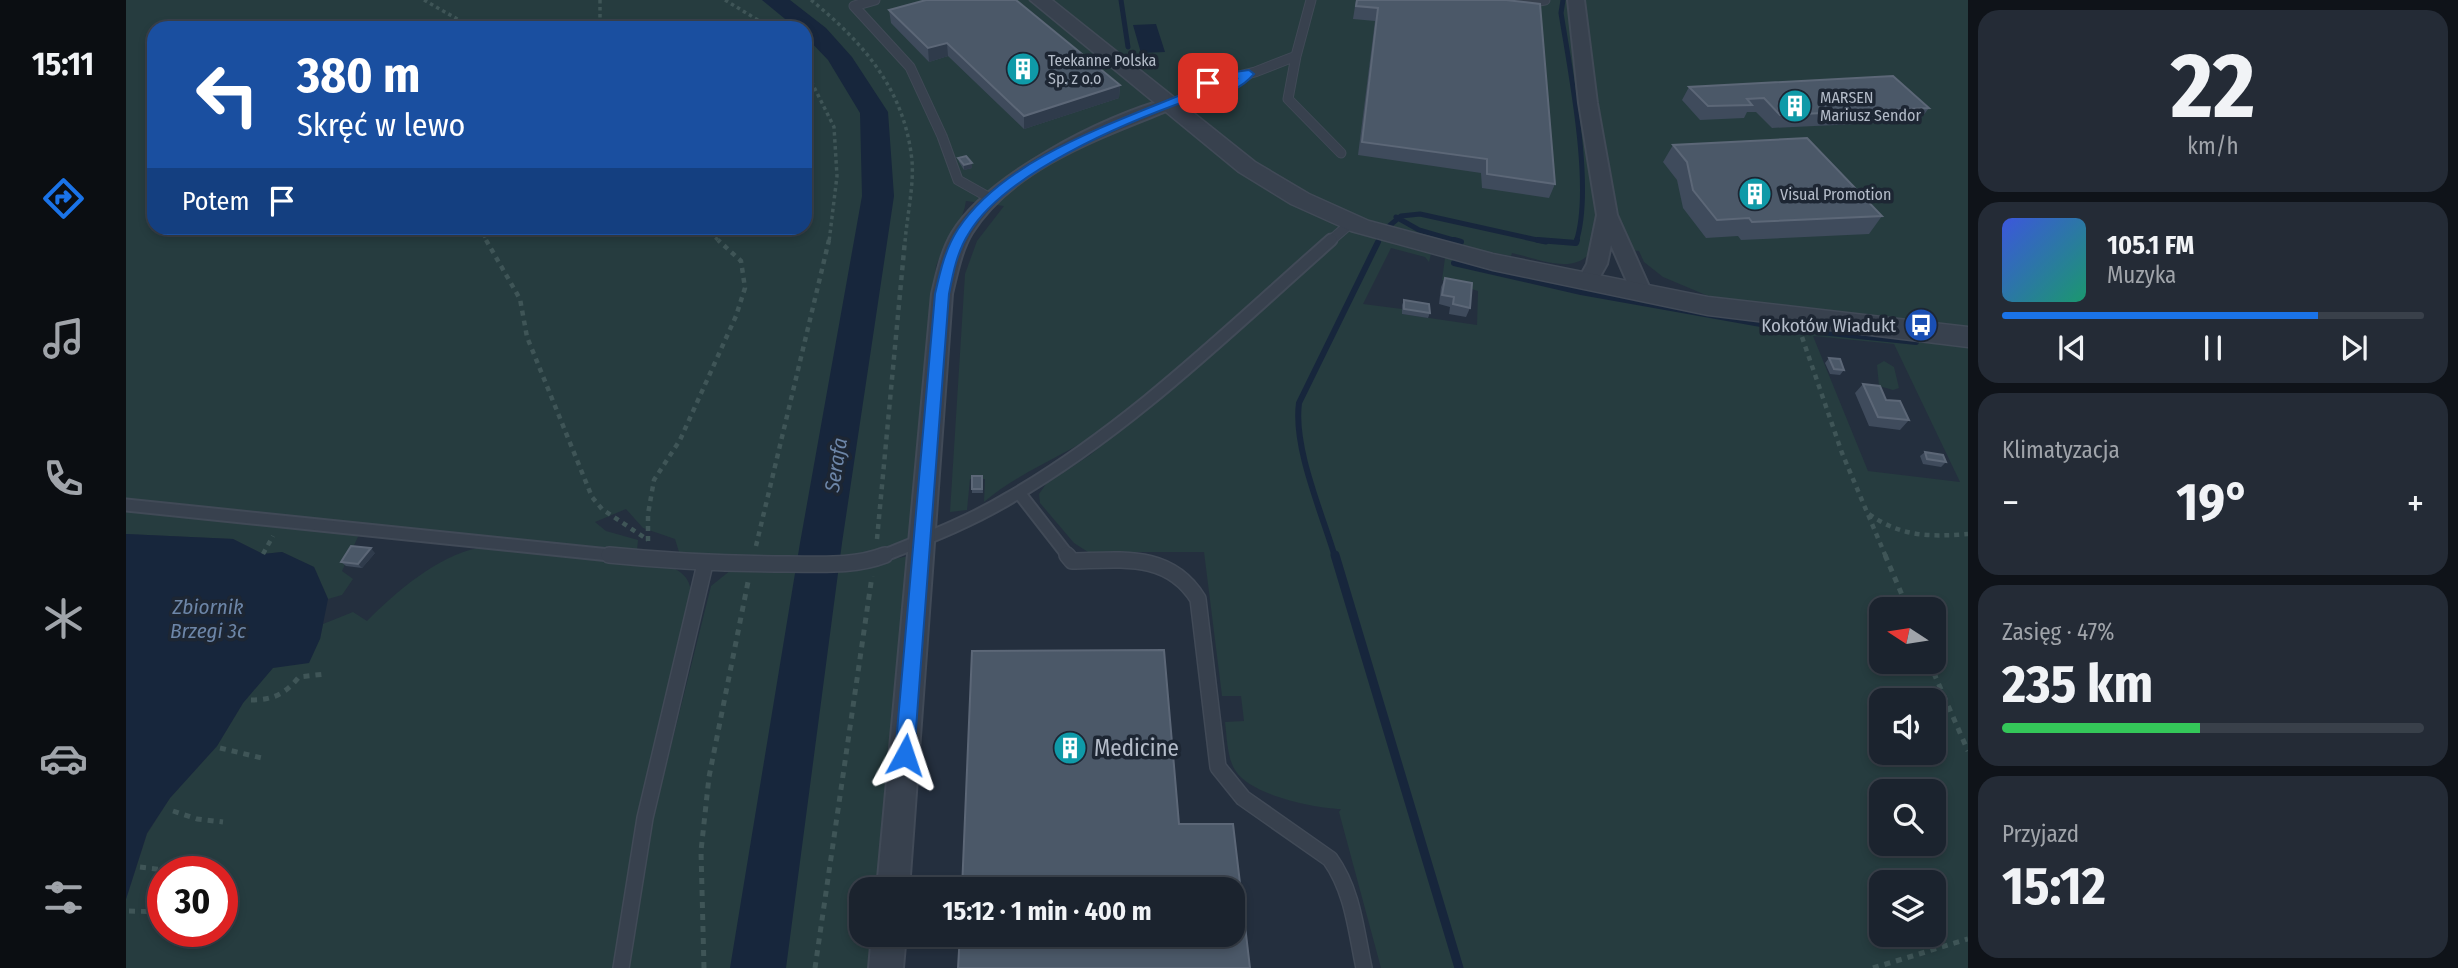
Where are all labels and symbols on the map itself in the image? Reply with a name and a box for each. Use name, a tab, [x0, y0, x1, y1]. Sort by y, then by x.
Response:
building icon: Teekanne Polska Sp. z o.o	[1004, 50, 1042, 88]
place label: Teekanne Polska Sp. z o.o	[1048, 51, 1156, 88]
pin	[1178, 53, 1238, 113]
building icon: MARSEN Mariusz Sendor	[1776, 87, 1814, 125]
place label: MARSEN Mariusz Sendor	[1820, 88, 1921, 125]
building icon: Visual Promotion	[1736, 175, 1774, 213]
place label: Visual Promotion	[1780, 185, 1891, 204]
bus stop icon: Kokotów Wiadukt	[1902, 306, 1940, 344]
place label: Kokotów Wiadukt	[1761, 314, 1897, 337]
water label: Serafa	[819, 436, 853, 495]
water label: Zbiornik Brzegi 3c	[170, 594, 247, 644]
north arrow	[1869, 597, 1946, 674]
position arrow	[868, 718, 942, 792]
building icon: Medicine	[1051, 729, 1089, 767]
place label: Medicine	[1094, 734, 1179, 762]
speed limit sign: 30	[147, 856, 238, 947]

